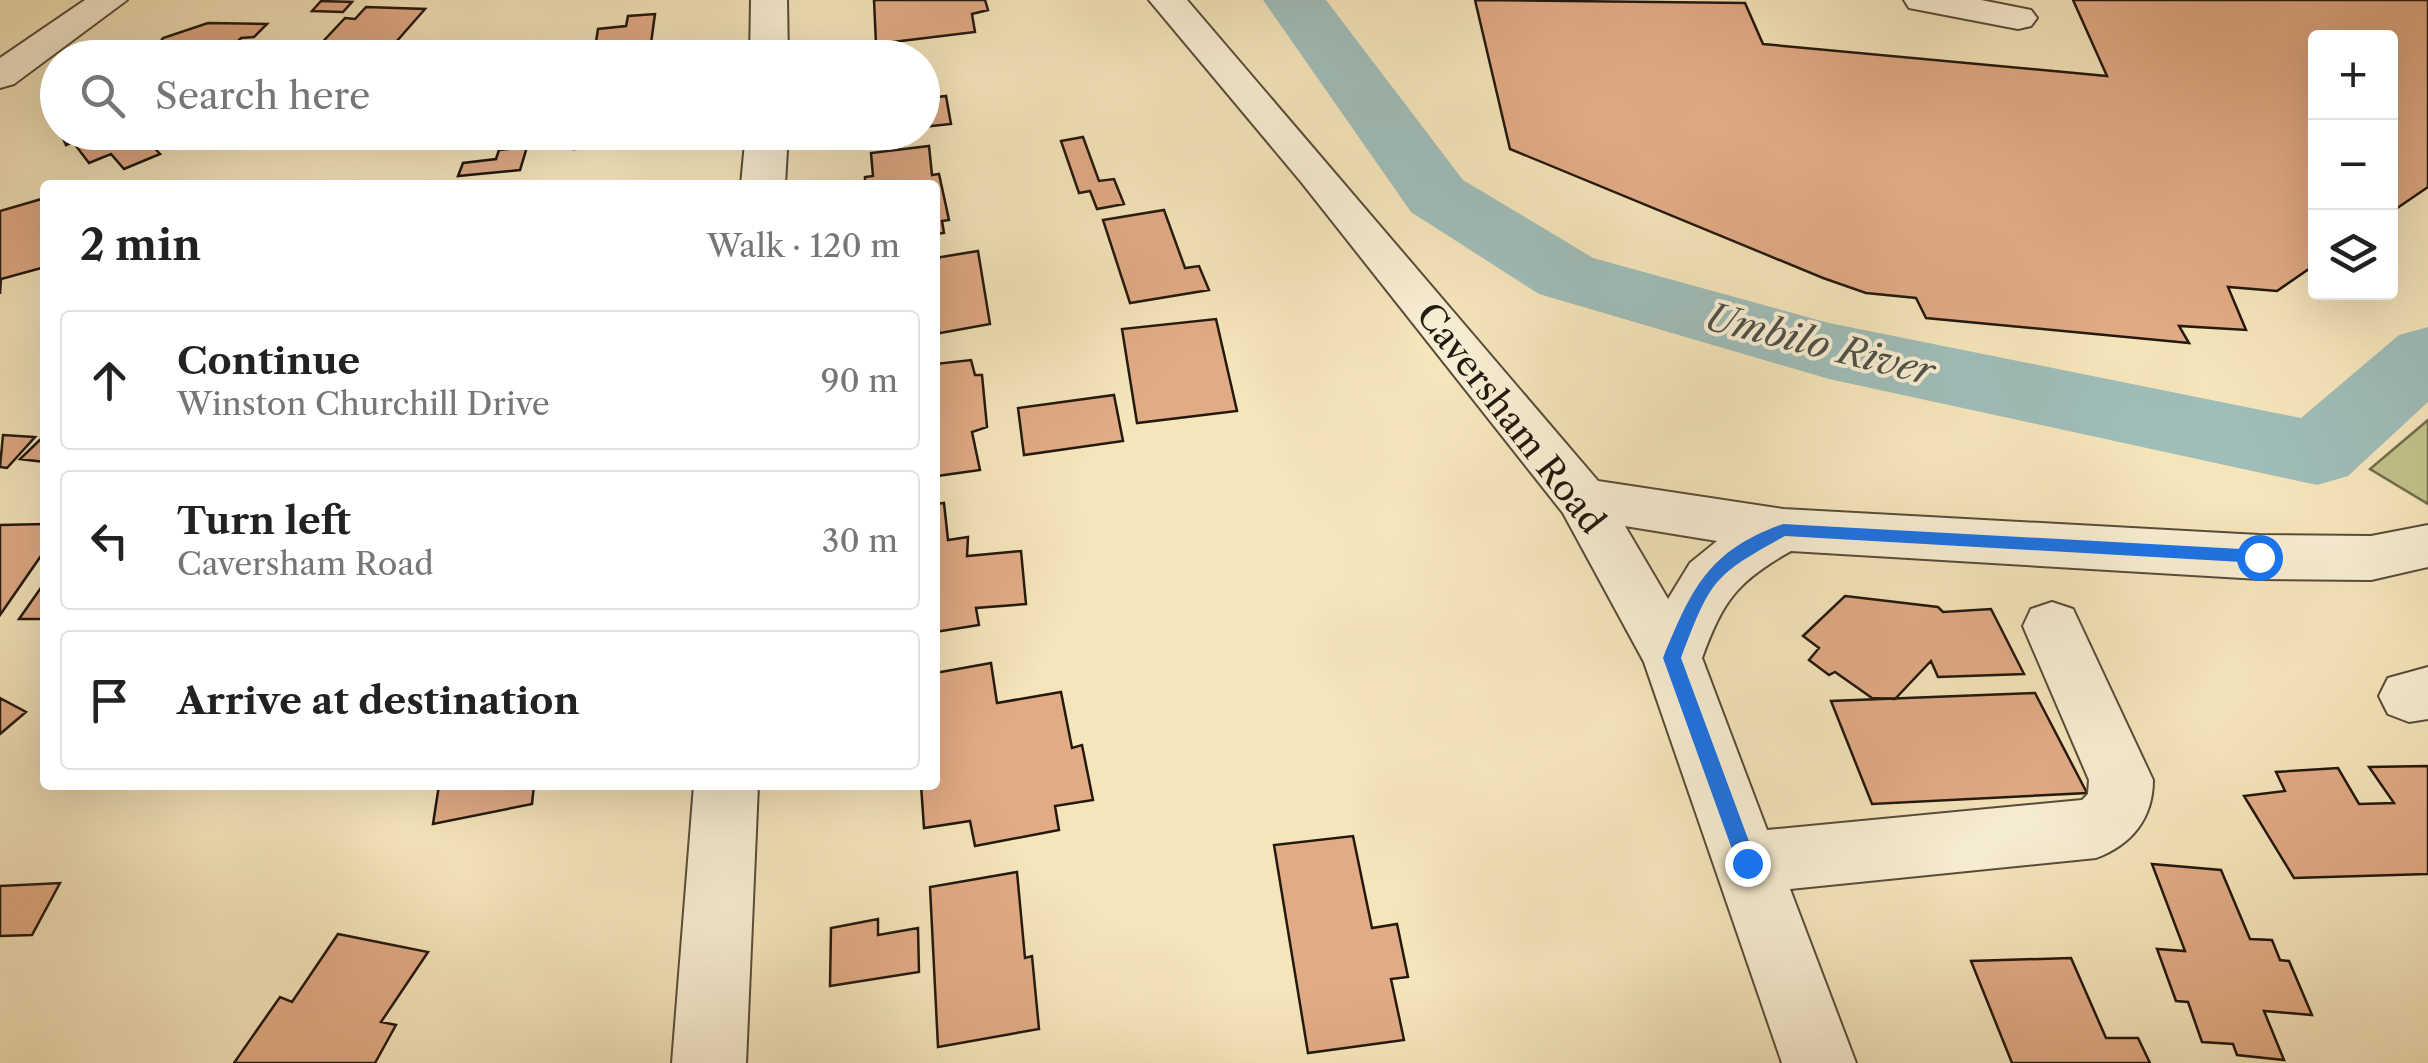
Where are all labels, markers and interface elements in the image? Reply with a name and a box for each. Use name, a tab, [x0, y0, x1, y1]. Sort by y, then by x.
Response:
map controls	[2308, 30, 2398, 300]
button: +	[2308, 30, 2398, 120]
search box	[40, 40, 940, 150]
icon: search	[75, 68, 130, 123]
text: Search here	[155, 72, 370, 119]
button: −	[2308, 120, 2398, 210]
button: layers	[2308, 210, 2398, 300]
text: 2 min	[80, 219, 201, 271]
text: Walk · 120 m	[707, 226, 900, 265]
water label: Umbilo River	[1701, 293, 1942, 396]
street label: Caversham Road	[1408, 294, 1614, 542]
text: Continue	[177, 337, 360, 384]
icon: ahead	[82, 353, 137, 408]
text: 90 m	[821, 361, 898, 400]
text: Winston Churchill Drive	[177, 384, 550, 423]
text: Turn left	[177, 497, 351, 544]
icon: left	[82, 513, 137, 568]
text: 30 m	[822, 521, 898, 560]
route start	[2237, 535, 2283, 581]
text: Caversham Road	[177, 544, 434, 583]
icon: arrive	[82, 673, 137, 728]
text: Arrive at destination	[177, 677, 580, 724]
route end	[1725, 841, 1771, 887]

